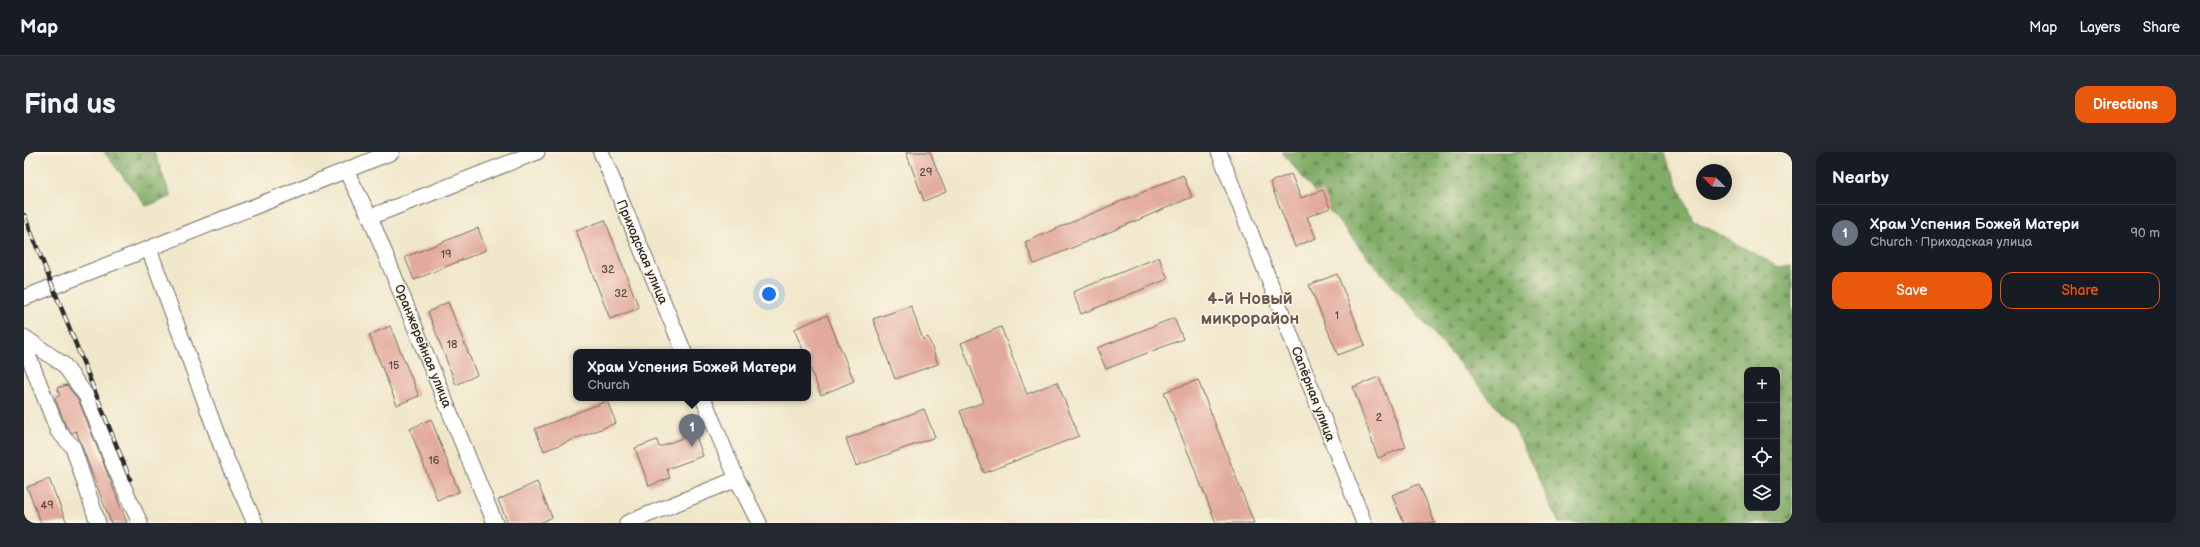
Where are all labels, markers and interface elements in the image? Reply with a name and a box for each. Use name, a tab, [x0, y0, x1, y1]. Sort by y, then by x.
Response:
text: Map	[20, 16, 58, 39]
text: Map	[2029, 19, 2057, 36]
text: Layers	[2079, 19, 2121, 36]
text: Share	[2143, 19, 2180, 36]
button: Directions	[2075, 86, 2176, 123]
text: Find us	[24, 88, 116, 121]
north arrow	[1696, 164, 1732, 200]
house number: 29	[920, 166, 932, 179]
text: Nearby	[1832, 168, 1889, 188]
street label: Приходская улица	[613, 197, 671, 307]
text: Храм Успения Божей Матери	[1870, 215, 2079, 234]
text: 1	[1842, 225, 1848, 241]
text: 90 m	[2131, 225, 2160, 241]
text: Church · Приходская улица	[1870, 234, 2032, 250]
house number: 19	[441, 248, 451, 261]
house number: 32	[601, 263, 615, 276]
button: Save	[1832, 272, 1992, 309]
button: Share	[2000, 272, 2160, 309]
street label: Оранжерейная улица	[391, 282, 455, 410]
your location	[759, 284, 779, 304]
house number: 32	[614, 287, 628, 300]
district label: 4-й Новый микрорайон	[1201, 289, 1299, 329]
house number: 1	[1335, 309, 1339, 322]
house number: 18	[447, 338, 457, 351]
street label: Сапёрная улица	[1288, 344, 1339, 444]
popup	[573, 349, 811, 401]
text: Храм Успения Божей Матери	[587, 358, 797, 377]
house number: 15	[389, 359, 399, 372]
map controls	[1744, 367, 1780, 511]
button: +	[1744, 367, 1780, 403]
text: Church	[587, 377, 630, 393]
button: −	[1744, 403, 1780, 439]
house number: 2	[1376, 411, 1383, 424]
pin: 1	[679, 414, 705, 447]
button: locate	[1744, 439, 1780, 475]
house number: 16	[429, 454, 440, 467]
button: layers	[1744, 475, 1780, 511]
house number: 49	[40, 499, 54, 512]

